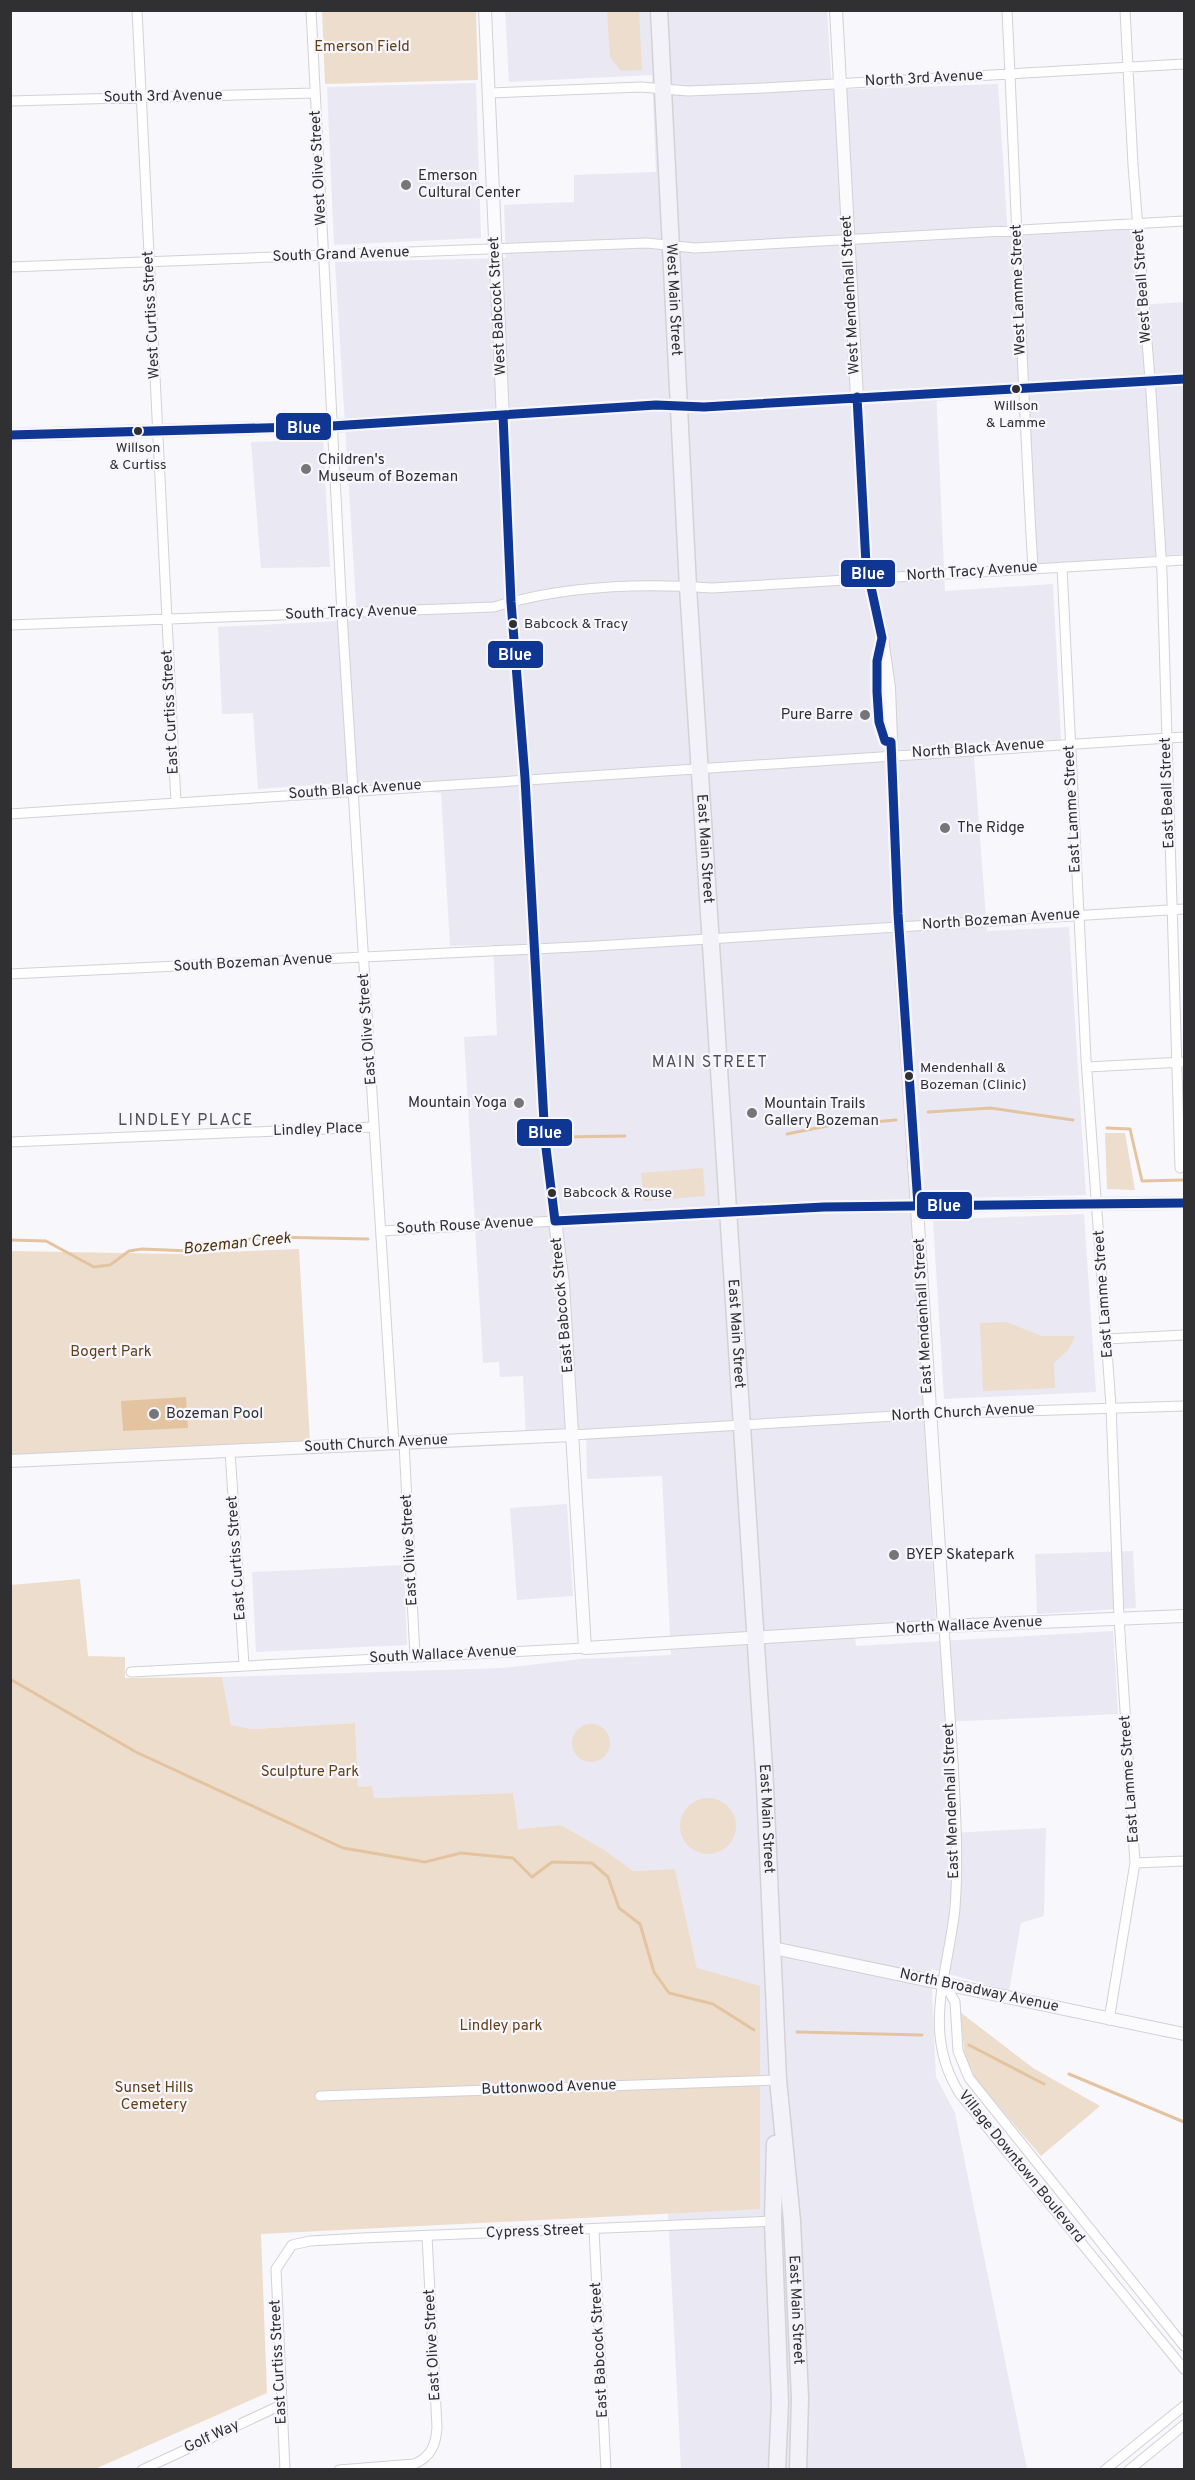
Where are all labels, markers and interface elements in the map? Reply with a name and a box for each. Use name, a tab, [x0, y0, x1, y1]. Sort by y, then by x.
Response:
park label: Emerson Field	[314, 38, 410, 57]
street label: North 3rd Avenue	[864, 66, 984, 92]
street label: South 3rd Avenue	[103, 86, 223, 108]
street label: West Olive Street	[306, 110, 332, 226]
place label: Emerson Cultural Center	[418, 167, 521, 203]
marker: Emerson Cultural Center	[399, 178, 413, 192]
street label: West Mendenhall Street	[837, 215, 865, 375]
street label: West Lamme Street	[1007, 224, 1031, 356]
street label: West Beall Street	[1130, 228, 1156, 344]
street label: West Babcock Street	[485, 236, 511, 376]
street label: South Grand Avenue	[272, 243, 410, 267]
street label: West Main Street	[661, 243, 686, 357]
street label: West Curtiss Street	[139, 250, 165, 380]
marker: Willson & Lamme	[1010, 383, 1022, 395]
place label: Willson & Lamme	[986, 398, 1046, 432]
line badge: Blue	[275, 412, 332, 441]
text: Blue	[287, 419, 321, 439]
marker: Willson & Curtiss	[132, 425, 144, 437]
place label: Willson & Curtiss	[109, 440, 167, 474]
place label: Children's Museum of Bozeman	[318, 451, 458, 487]
marker: Children's Museum of Bozeman	[299, 462, 313, 476]
street label: North Tracy Avenue	[906, 558, 1038, 586]
line badge: Blue	[840, 559, 896, 588]
text: Blue	[851, 565, 885, 585]
street label: South Tracy Avenue	[285, 601, 417, 625]
place label: Babcock & Tracy	[524, 616, 628, 633]
marker: Babcock & Tracy	[507, 618, 519, 630]
line badge: Blue	[487, 640, 544, 669]
text: Blue	[498, 646, 532, 666]
street label: East Curtiss Street	[158, 649, 184, 775]
place label: Pure Barre	[781, 706, 853, 725]
marker: Pure Barre	[858, 708, 872, 722]
street label: North Black Avenue	[911, 735, 1045, 763]
street label: East Beall Street	[1157, 737, 1179, 849]
street label: East Lamme Street	[1060, 745, 1086, 873]
street label: South Black Avenue	[288, 776, 422, 804]
street label: East Main Street	[692, 793, 718, 904]
place label: The Ridge	[957, 819, 1025, 838]
marker: The Ridge	[938, 821, 952, 835]
street label: North Bozeman Avenue	[921, 905, 1081, 935]
street label: South Bozeman Avenue	[173, 949, 333, 977]
street label: East Olive Street	[355, 972, 381, 1086]
district label: MAIN STREET	[652, 1053, 768, 1073]
place label: Mendenhall & Bozeman (Clinic)	[920, 1060, 1027, 1094]
marker: Mendenhall & Bozeman (Clinic)	[903, 1070, 915, 1082]
place label: Mountain Yoga	[408, 1094, 507, 1113]
place label: Mountain Trails Gallery Bozeman	[764, 1095, 879, 1131]
marker: Mountain Yoga	[512, 1096, 526, 1110]
marker: Mountain Trails Gallery Bozeman	[745, 1106, 759, 1120]
district label: LINDLEY PLACE	[118, 1111, 254, 1131]
line badge: Blue	[516, 1118, 573, 1147]
street label: Lindley Place	[273, 1119, 363, 1141]
text: Blue	[528, 1124, 562, 1144]
place label: Babcock & Rouse	[563, 1185, 672, 1202]
marker: Babcock & Rouse	[546, 1187, 558, 1199]
line badge: Blue	[916, 1191, 973, 1220]
text: Blue	[927, 1197, 961, 1217]
street label: South Rouse Avenue	[396, 1213, 534, 1239]
water label: Bozeman Creek	[182, 1228, 293, 1260]
street label: East Lamme Street	[1090, 1229, 1118, 1359]
street label: East Babcock Street	[548, 1236, 578, 1374]
street label: East Mendenhall Street	[910, 1238, 938, 1394]
street label: East Main Street	[723, 1278, 749, 1389]
park label: Bogert Park	[70, 1343, 152, 1362]
street label: North Church Avenue	[891, 1400, 1035, 1426]
place label: Bozeman Pool	[166, 1405, 263, 1424]
marker: Bozeman Pool	[147, 1407, 161, 1421]
street label: South Church Avenue	[304, 1431, 448, 1457]
street label: East Olive Street	[398, 1494, 422, 1606]
street label: East Curtiss Street	[223, 1495, 251, 1621]
place label: BYEP Skatepark	[906, 1546, 1015, 1565]
marker: BYEP Skatepark	[887, 1548, 901, 1562]
street label: North Wallace Avenue	[895, 1613, 1043, 1639]
street label: South Wallace Avenue	[369, 1642, 517, 1668]
street label: East Lamme Street	[1116, 1714, 1144, 1844]
street label: East Mendenhall Street	[940, 1723, 964, 1879]
park label: Sculpture Park	[261, 1763, 359, 1782]
street label: East Main Street	[754, 1763, 778, 1874]
street label: North Broadway Avenue	[898, 1965, 1060, 2017]
park label: Lindley park	[460, 2017, 543, 2036]
street label: Buttonwood Avenue	[481, 2076, 617, 2100]
park label: Sunset Hills Cemetery	[114, 2079, 194, 2115]
street label: Village Downtown Boulevard	[953, 2087, 1089, 2247]
street label: Cypress Street	[486, 2221, 584, 2243]
street label: East Main Street	[784, 2255, 808, 2365]
street label: East Babcock Street	[587, 2282, 613, 2418]
street label: East Olive Street	[421, 2289, 445, 2401]
street label: East Curtiss Street	[266, 2299, 292, 2425]
street label: Golf Way	[181, 2416, 243, 2458]

